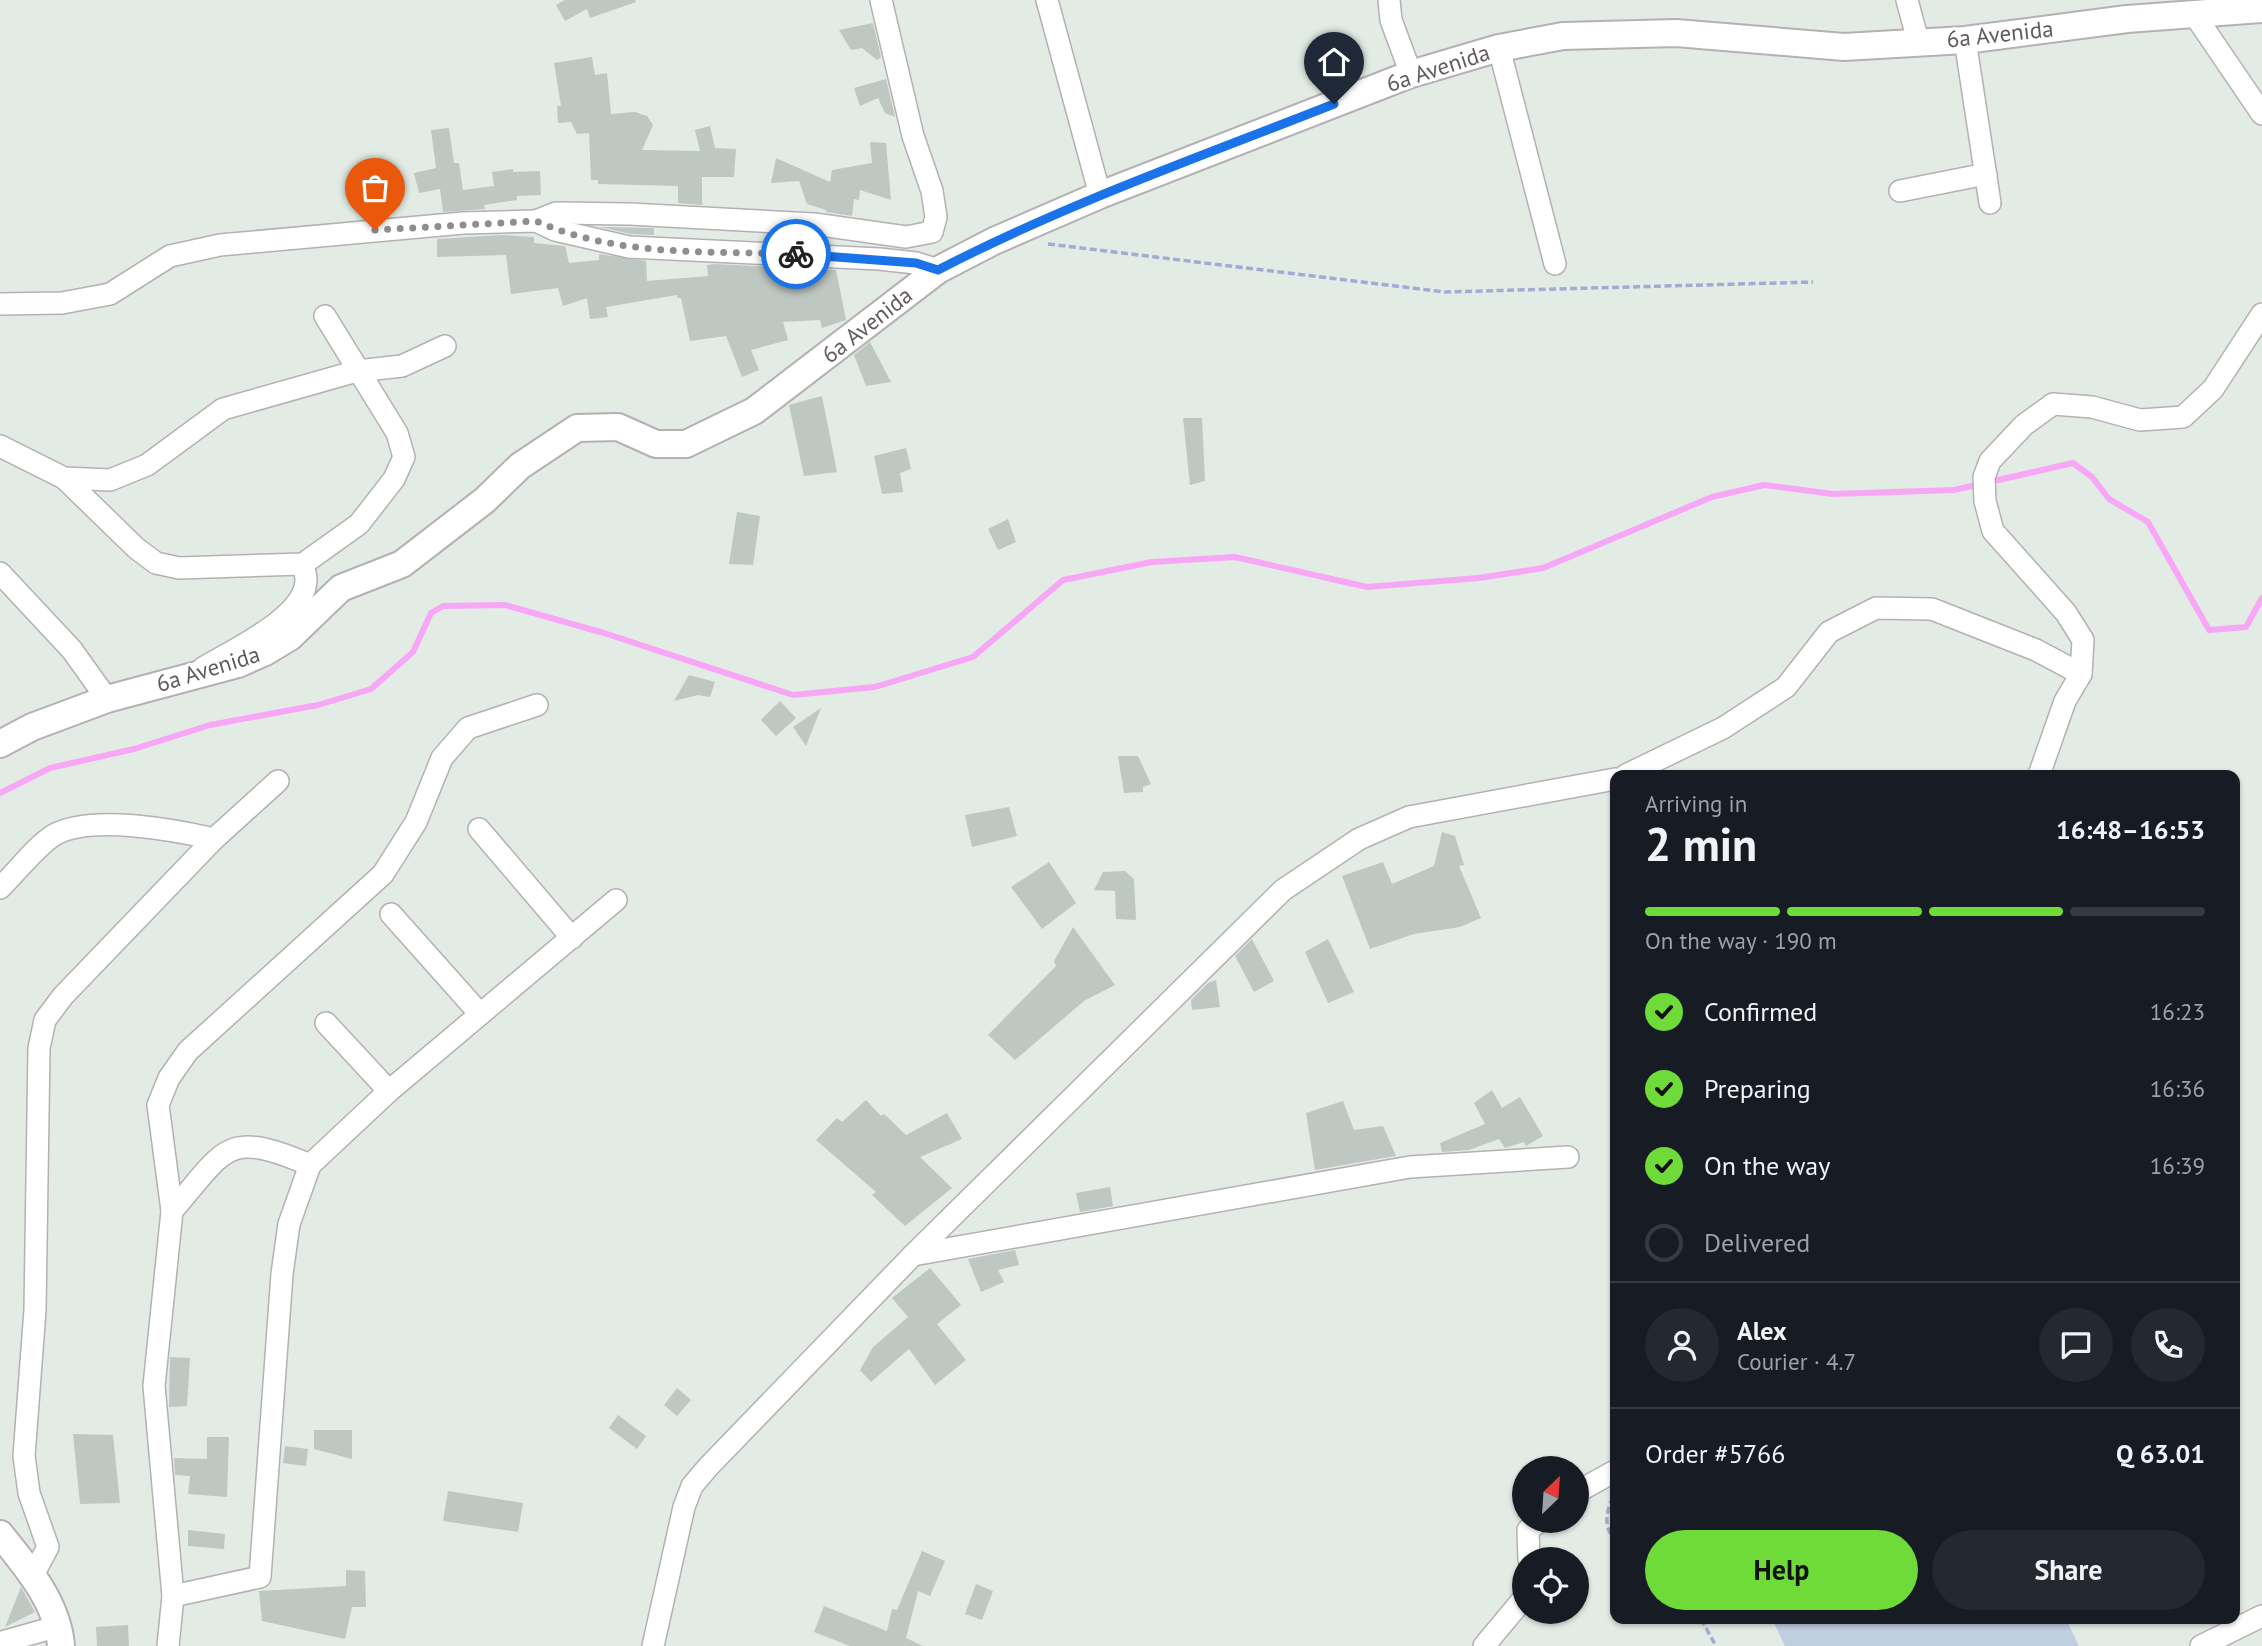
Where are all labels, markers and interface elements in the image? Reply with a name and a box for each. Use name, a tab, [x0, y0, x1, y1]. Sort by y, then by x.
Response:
street label: 6a Avenida	[1945, 13, 2055, 54]
pin	[1304, 32, 1364, 104]
street label: 6a Avenida	[1382, 37, 1493, 98]
icon: home	[1315, 43, 1353, 81]
pin	[345, 158, 405, 230]
icon: bag	[356, 169, 394, 207]
courier	[761, 219, 831, 289]
icon: bike	[777, 235, 815, 273]
street label: 6a Avenida	[816, 280, 918, 369]
street label: 6a Avenida	[152, 639, 263, 698]
text: Arriving in	[1645, 789, 1747, 818]
text: 16:48–16:53	[2056, 813, 2205, 846]
text: 2 min	[1645, 814, 1757, 874]
text: On the way · 190 m	[1645, 926, 1837, 955]
icon: check	[1645, 993, 1683, 1031]
text: Confirmed	[1704, 995, 1817, 1028]
text: 16:23	[2150, 997, 2205, 1026]
icon: check	[1645, 1070, 1683, 1108]
text: Preparing	[1704, 1072, 1811, 1105]
text: 16:36	[2150, 1074, 2205, 1103]
icon: check	[1645, 1147, 1683, 1185]
text: On the way	[1704, 1149, 1830, 1182]
text: 16:39	[2150, 1151, 2205, 1180]
text: Delivered	[1704, 1226, 1810, 1259]
button: person	[1645, 1308, 1719, 1382]
button: chat	[2039, 1308, 2113, 1382]
button: phone	[2131, 1308, 2205, 1382]
text: Alex	[1737, 1314, 1787, 1347]
text: Courier · 4.7	[1737, 1347, 1856, 1376]
text: Order #5766	[1645, 1437, 1785, 1470]
text: Q 63.01	[2116, 1437, 2205, 1470]
north arrow	[1512, 1456, 1589, 1533]
map controls	[1512, 1456, 1589, 1624]
button: Help	[1645, 1530, 1918, 1610]
button: Share	[1932, 1530, 2205, 1610]
button: locate	[1512, 1547, 1589, 1624]

